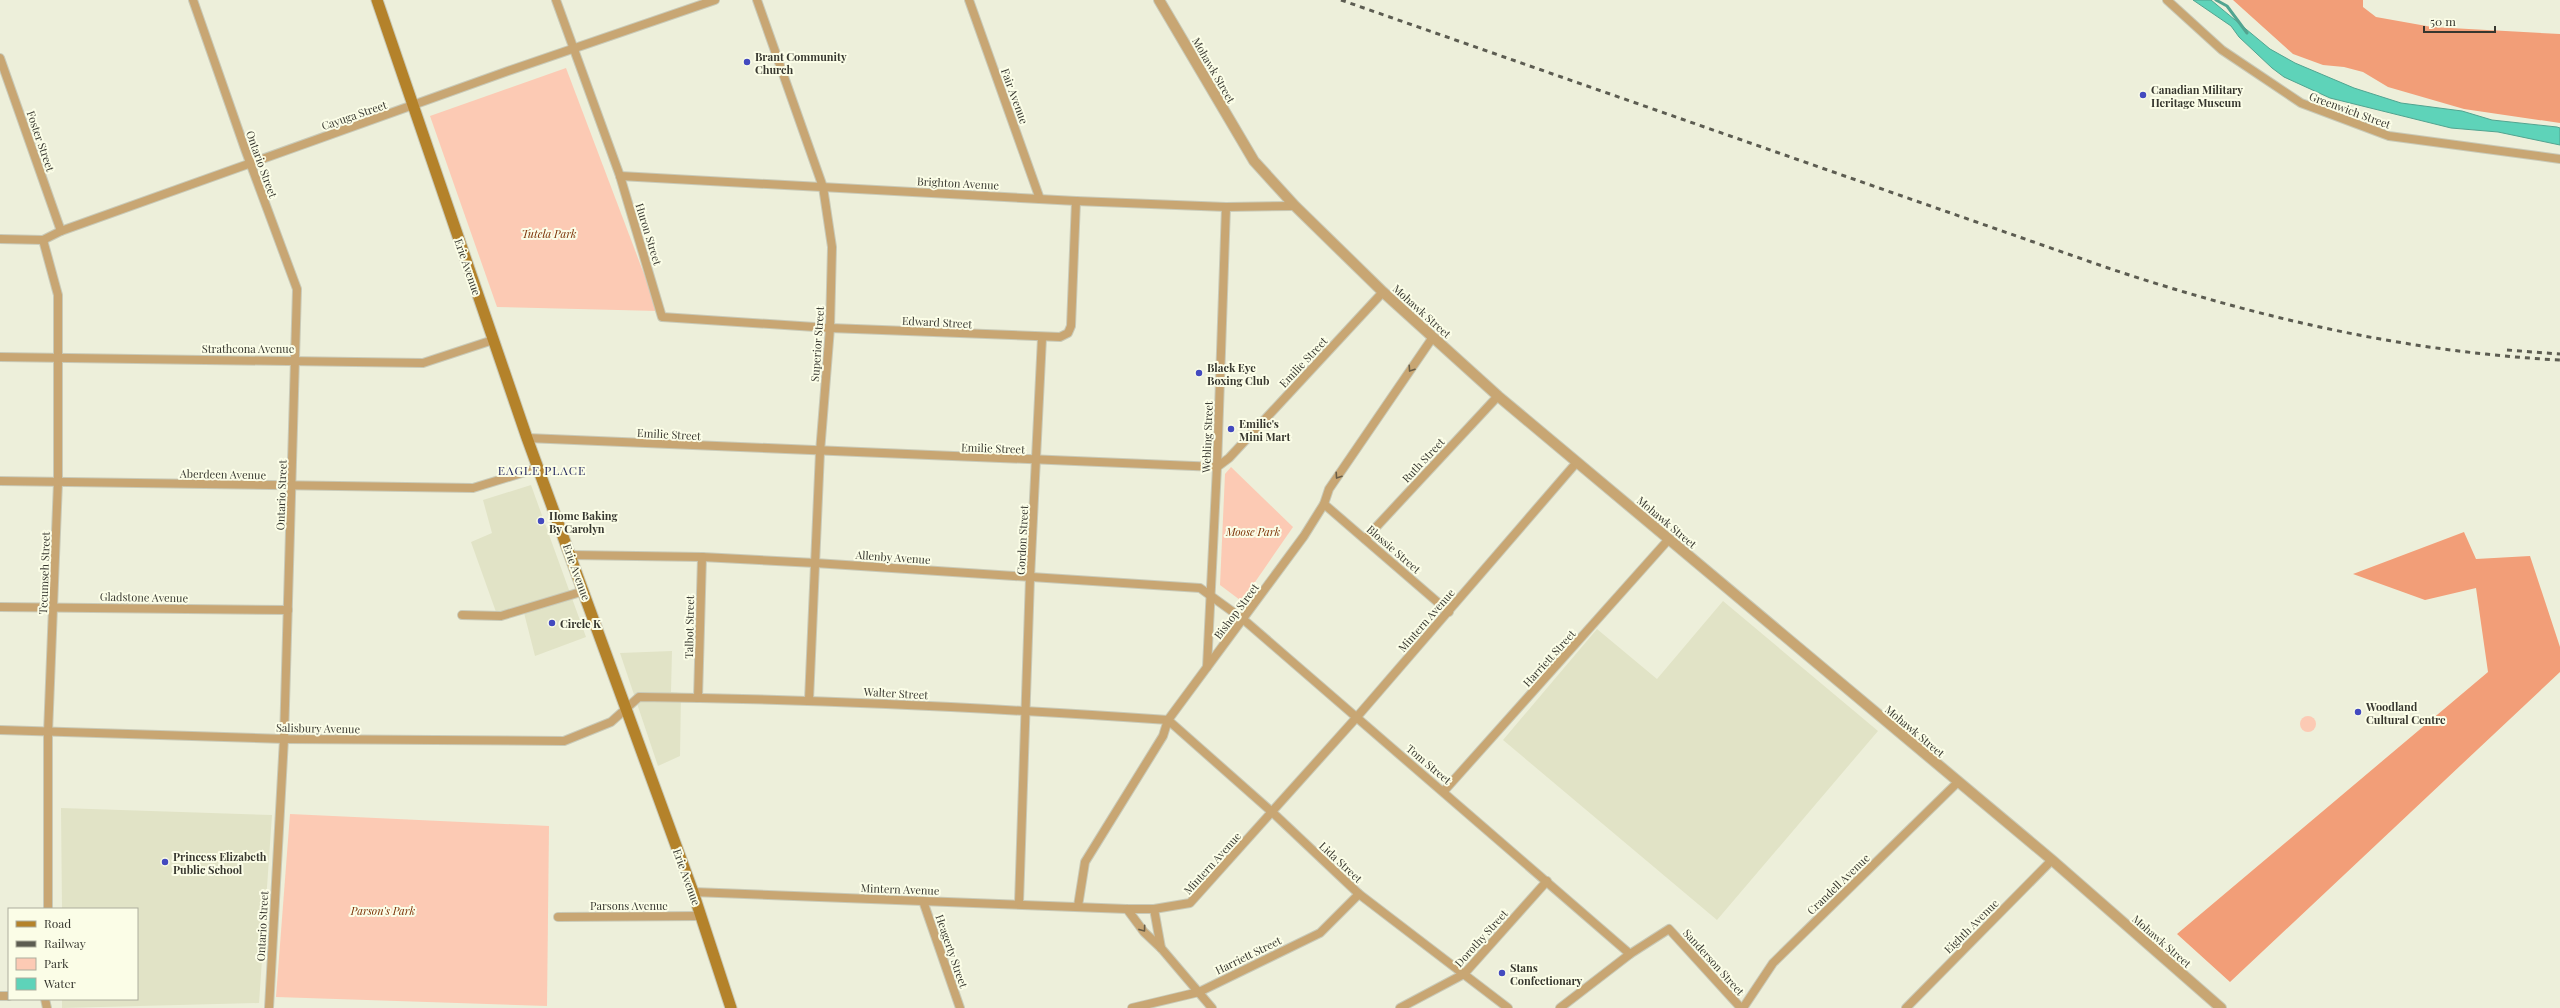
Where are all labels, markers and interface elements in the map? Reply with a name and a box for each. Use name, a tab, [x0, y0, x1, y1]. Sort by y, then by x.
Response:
scale bar	[2424, 8, 2495, 34]
text: 50 m	[2430, 13, 2456, 29]
street label: Mohawk Street	[1189, 34, 1239, 106]
place label: Brant Community Church	[755, 49, 847, 77]
marker: Brant Community Church	[742, 57, 752, 67]
street label: Fair Avenue	[998, 66, 1032, 126]
place label: Canadian Military Heritage Museum	[2151, 82, 2243, 110]
street label: Greenwich Street	[2307, 88, 2393, 132]
marker: Canadian Military Heritage Museum	[2138, 90, 2148, 100]
street label: Cayuga Street	[319, 97, 389, 133]
street label: Foster Street	[24, 109, 58, 173]
street label: Ontario Street	[243, 128, 281, 200]
street label: Brighton Avenue	[916, 173, 1000, 193]
street label: Huron Street	[632, 201, 666, 267]
park label: Tutela Park	[521, 226, 577, 241]
street label: Erie Avenue	[451, 237, 485, 298]
street label: Mohawk Street	[1390, 281, 1454, 341]
street label: Superior Street	[807, 306, 827, 382]
street label: Edward Street	[901, 313, 973, 331]
street label: Emilie Street	[1276, 333, 1330, 390]
street label: Strathcona Avenue	[202, 341, 295, 356]
place label: Black Eye Boxing Club	[1207, 360, 1270, 388]
one-way arrow	[1408, 365, 1416, 372]
marker: Black Eye Boxing Club	[1194, 368, 1204, 378]
street label: Webling Street	[1198, 401, 1216, 474]
place label: Emilie's Mini Mart	[1239, 416, 1290, 444]
marker: Emilie's Mini Mart	[1226, 424, 1236, 434]
street label: Emilie Street	[637, 425, 701, 443]
street label: Ruth Street	[1398, 434, 1448, 486]
street label: Emilie Street	[961, 439, 1025, 457]
street label: Ontario Street	[272, 459, 290, 530]
district label: EAGLE PLACE	[498, 462, 586, 478]
street label: Aberdeen Avenue	[179, 466, 267, 482]
one-way arrow	[1335, 472, 1343, 479]
street label: Mohawk Street	[1634, 493, 1700, 551]
street label: Gordon Street	[1013, 505, 1031, 575]
place label: Home Baking By Carolyn	[549, 508, 619, 536]
marker: Home Baking By Carolyn	[536, 516, 546, 526]
street label: Blossie Street	[1364, 521, 1424, 577]
park label: Moose Park	[1225, 524, 1280, 539]
street label: Tecumseh Street	[35, 531, 53, 615]
street label: Erie Avenue	[560, 542, 594, 603]
street label: Allenby Avenue	[854, 547, 931, 567]
street label: Bishop Street	[1210, 580, 1262, 642]
street label: Mintern Avenue	[1394, 585, 1458, 655]
street label: Gladstone Avenue	[100, 589, 189, 605]
street label: Talbot Street	[681, 595, 697, 659]
place label: Circle K	[560, 616, 601, 631]
marker: Circle K	[547, 618, 557, 628]
street label: Harriett Street	[1519, 626, 1579, 690]
street label: Walter Street	[862, 684, 929, 702]
place label: Woodland Cultural Centre	[2365, 699, 2446, 727]
street label: Mohawk Street	[1882, 702, 1948, 760]
marker: Woodland Cultural Centre	[2353, 707, 2363, 717]
street label: Salisbury Avenue	[276, 720, 361, 736]
street label: Tom Street	[1403, 741, 1455, 787]
street label: Mintern Avenue	[1180, 828, 1244, 897]
street label: Lida Street	[1316, 838, 1366, 886]
street label: Erie Avenue	[670, 847, 704, 908]
place label: Princess Elizabeth Public School	[173, 849, 267, 877]
street label: Crandell Avenue	[1804, 850, 1873, 918]
marker: Princess Elizabeth Public School	[160, 857, 170, 867]
street label: Mintern Avenue	[860, 880, 940, 898]
street label: Ontario Street	[253, 890, 271, 962]
street label: Eighth Avenue	[1941, 895, 2002, 956]
street label: Parsons Avenue	[590, 898, 668, 913]
park label: Parson's Park	[350, 903, 415, 918]
street label: Dorothy Street	[1451, 906, 1511, 970]
legend	[8, 908, 138, 1000]
street label: Mohawk Street	[2129, 911, 2195, 971]
street label: Heagerty Street	[932, 912, 972, 990]
text: Road	[44, 915, 71, 931]
one-way arrow	[1138, 925, 1145, 932]
street label: Sanderson Street	[1680, 926, 1748, 999]
street label: Harriett Street	[1212, 932, 1284, 977]
text: Railway	[44, 935, 86, 951]
text: Park	[44, 955, 69, 971]
place label: Stans Confectionary	[1510, 960, 1583, 988]
marker: Stans Confectionary	[1497, 968, 1507, 978]
text: Water	[43, 975, 77, 991]

